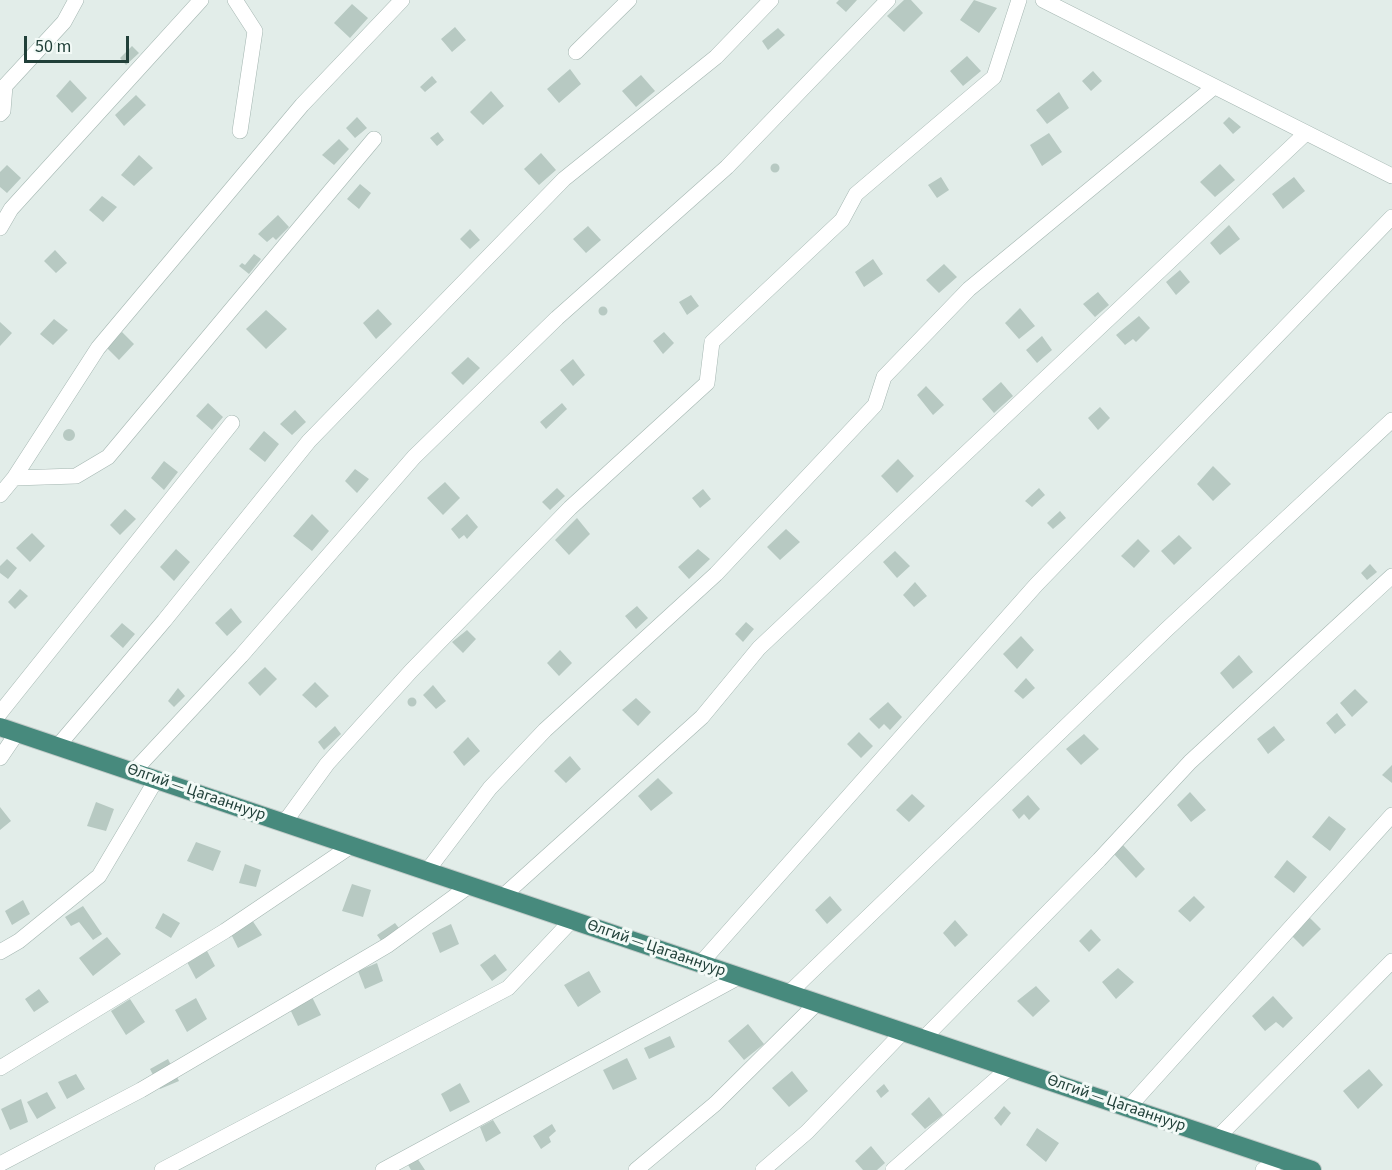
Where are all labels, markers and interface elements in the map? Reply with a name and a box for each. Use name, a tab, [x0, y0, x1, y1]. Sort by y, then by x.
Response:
scale bar	[27, 24, 132, 62]
text: 50 m	[35, 34, 71, 59]
street label: Өлгий — Цагааннуур	[124, 760, 268, 826]
street label: Өлгий — Цагааннуур	[584, 916, 728, 982]
street label: Өлгий — Цагааннуур	[1044, 1071, 1188, 1137]

